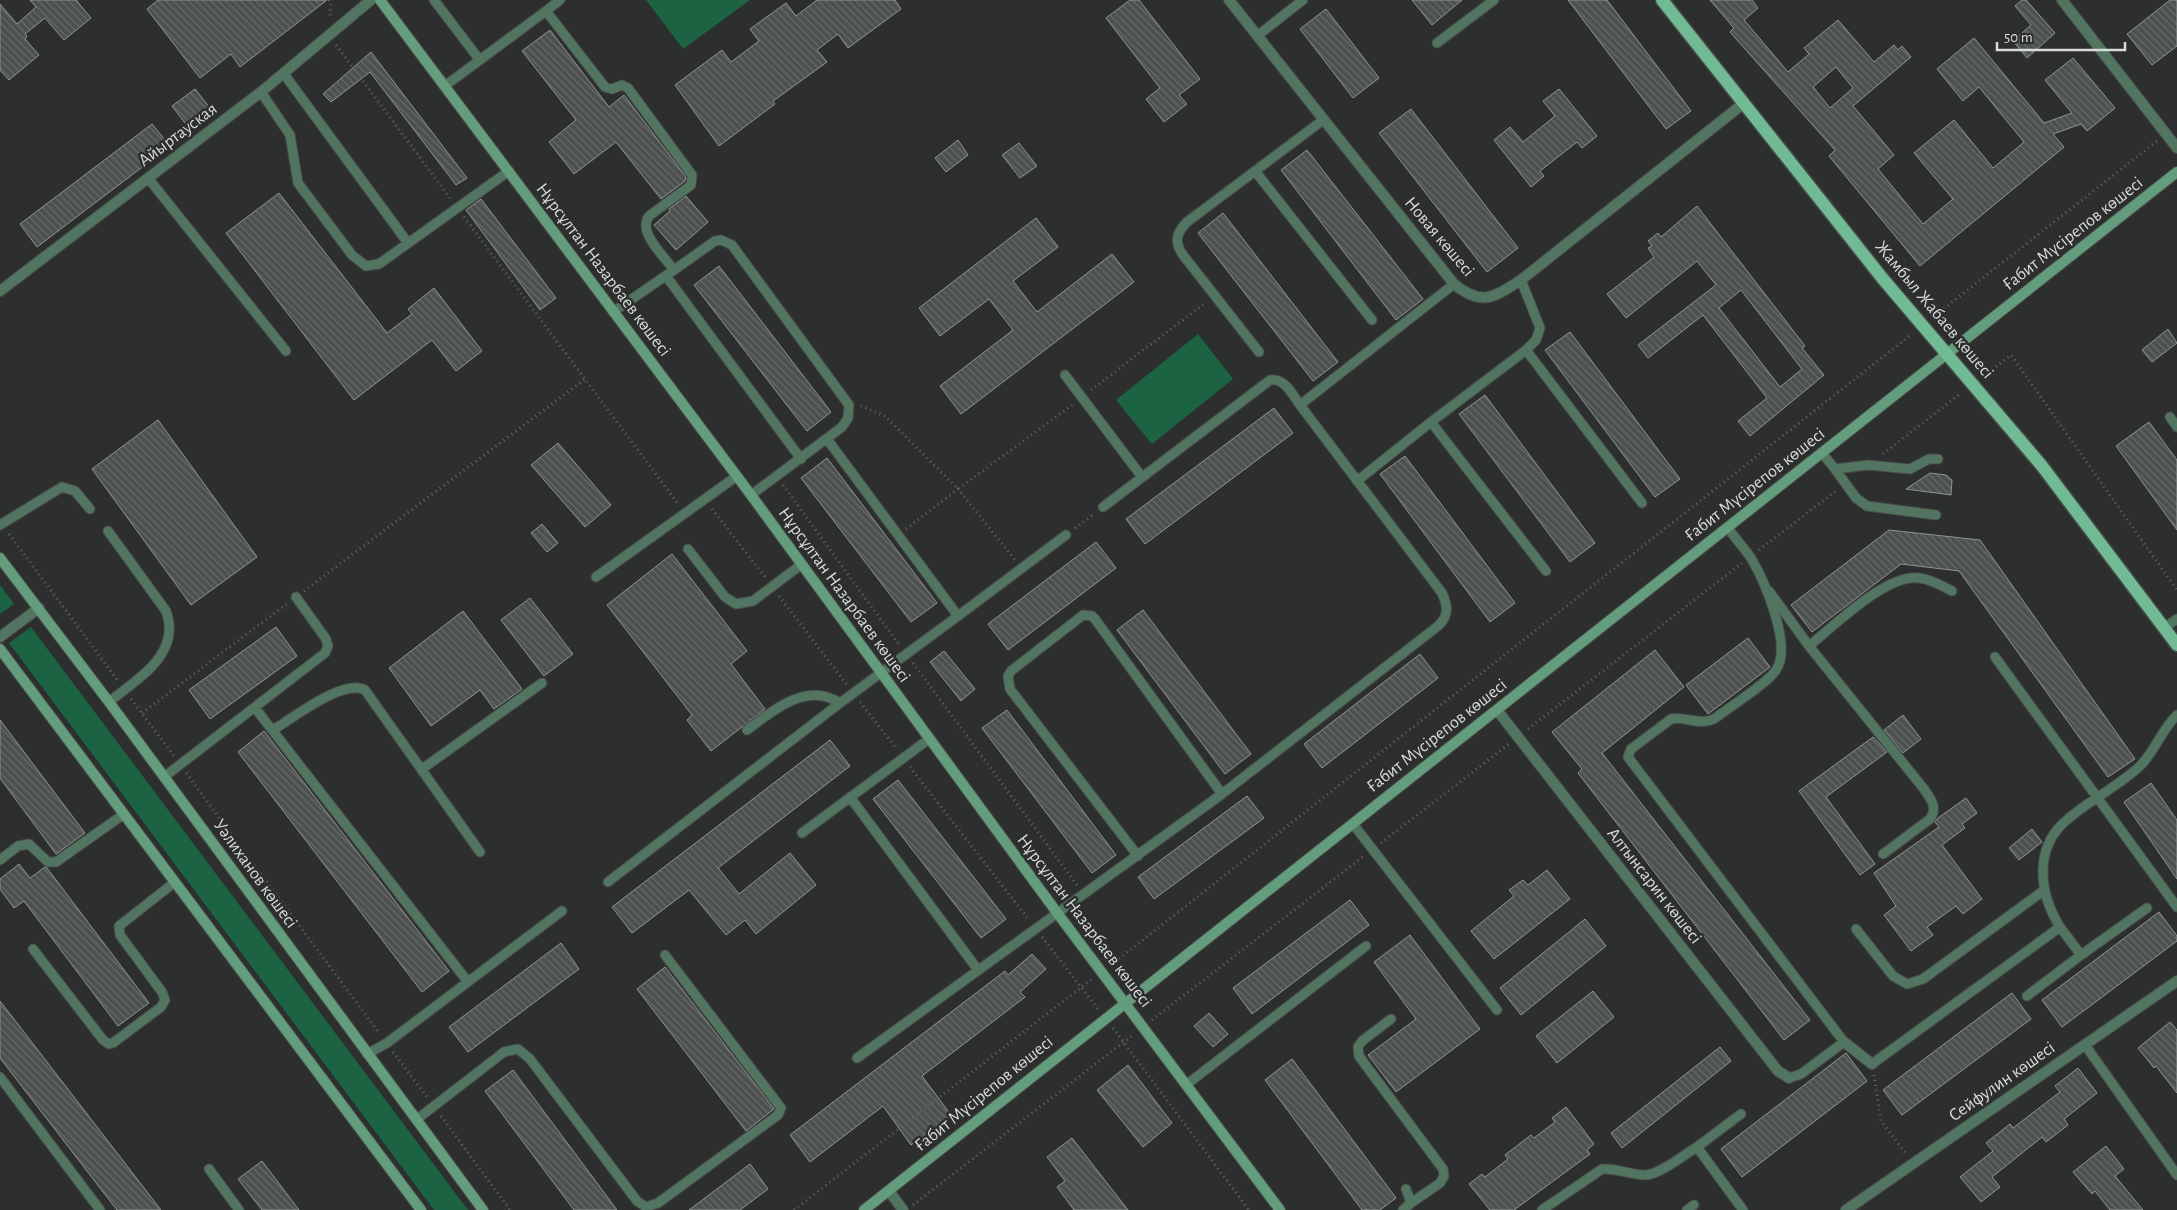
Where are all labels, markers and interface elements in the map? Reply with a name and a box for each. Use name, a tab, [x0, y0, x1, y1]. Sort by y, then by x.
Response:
scale bar	[1997, 20, 2124, 52]
text: 50 m	[2004, 30, 2033, 45]
street label: Айыртауская	[135, 100, 221, 170]
street label: Ғабит Мүсірепов көшесі	[1999, 173, 2146, 294]
street label: Нұрсұлтан Назарбаев көшесі	[532, 180, 675, 360]
street label: Новая көшесі	[1401, 194, 1477, 280]
street label: Жамбыл Жабаев көшесі	[1871, 237, 1997, 382]
street label: Ғабит Мүсірепов көшесі	[1681, 424, 1828, 545]
street label: Нұрсұлтан Назарбаев көшесі	[775, 504, 914, 686]
street label: Ғабит Мүсірепов көшесі	[1363, 675, 1510, 796]
street label: Уәлиханов көшесі	[210, 816, 300, 932]
street label: Алтынсарин көшесі	[1603, 825, 1705, 947]
street label: Нұрсұлтан Назарбаев көшесі	[1013, 831, 1156, 1011]
street label: Ғабит Мүсірепов көшесі	[911, 1032, 1057, 1155]
street label: Сейфулин көшесі	[1946, 1039, 2058, 1125]

